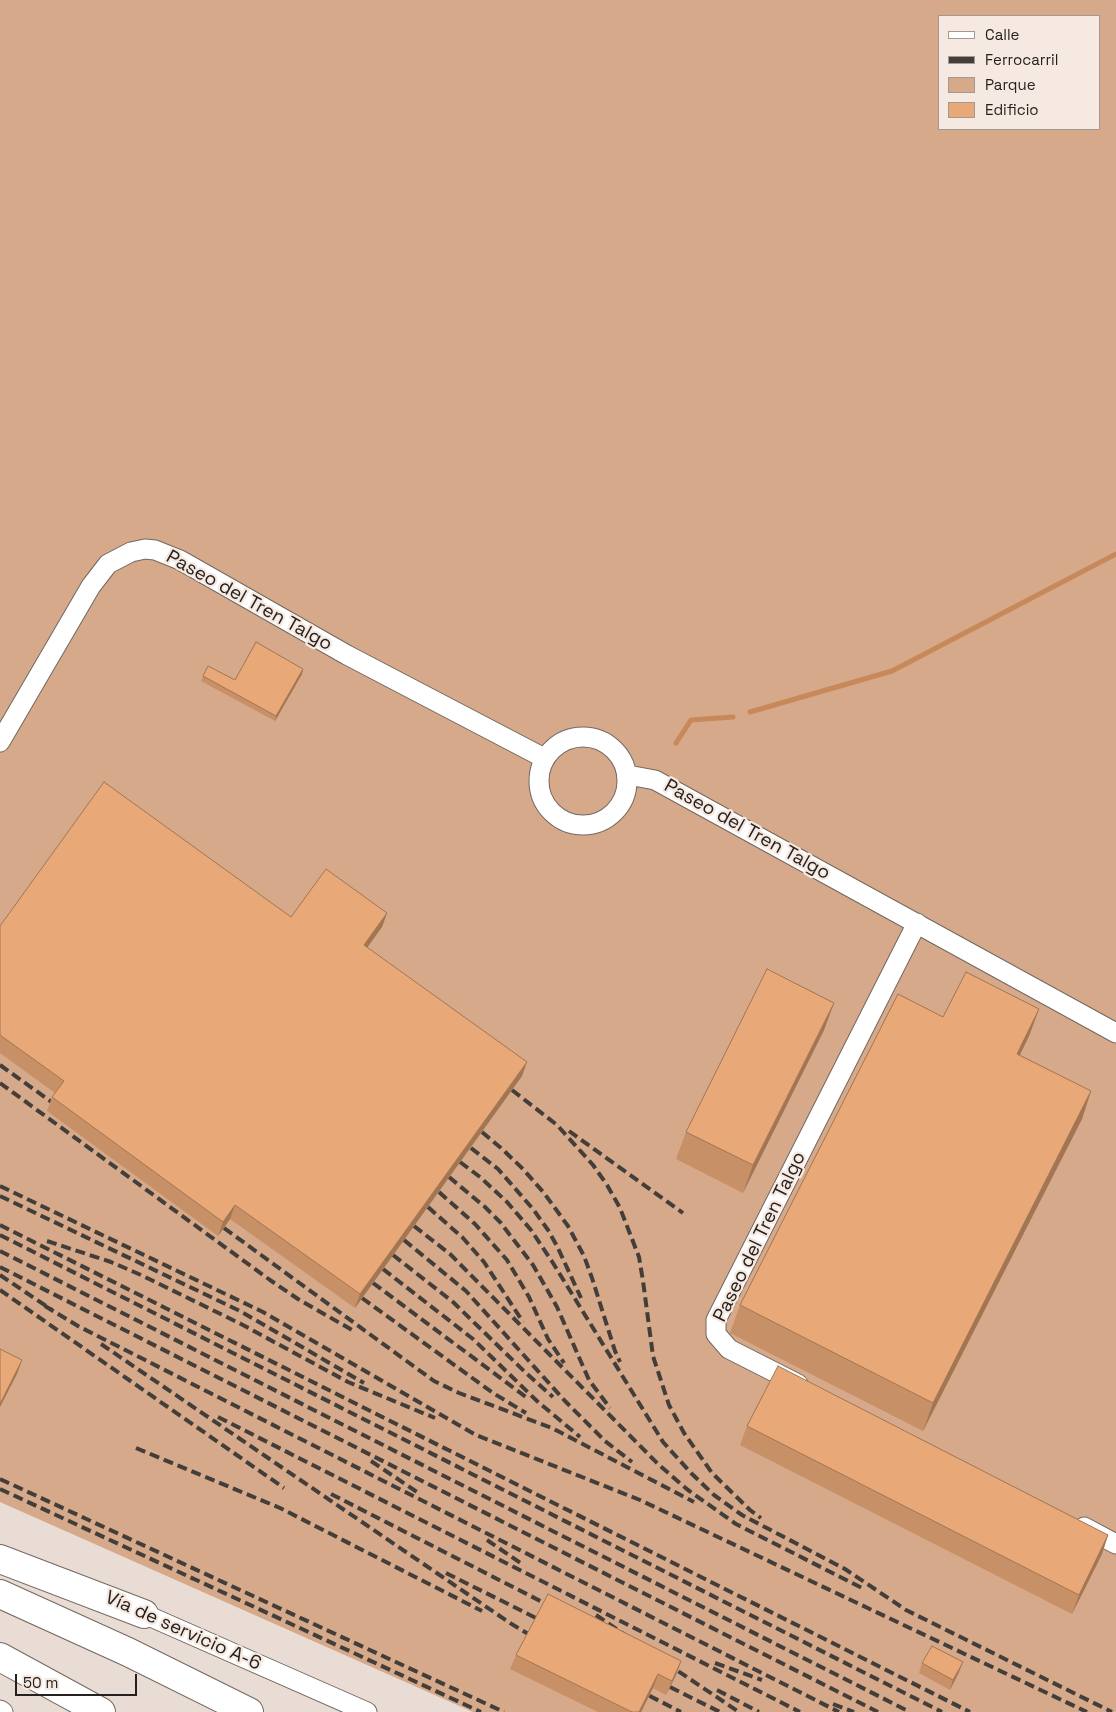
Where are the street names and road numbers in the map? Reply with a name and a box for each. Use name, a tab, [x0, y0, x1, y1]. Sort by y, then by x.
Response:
street label: Paseo del Tren Talgo	[162, 546, 336, 656]
street label: Paseo del Tren Talgo	[660, 775, 834, 885]
street label: Paseo del Tren Talgo	[709, 1148, 811, 1326]
street label: Vía de servicio A-6	[101, 1586, 265, 1676]

